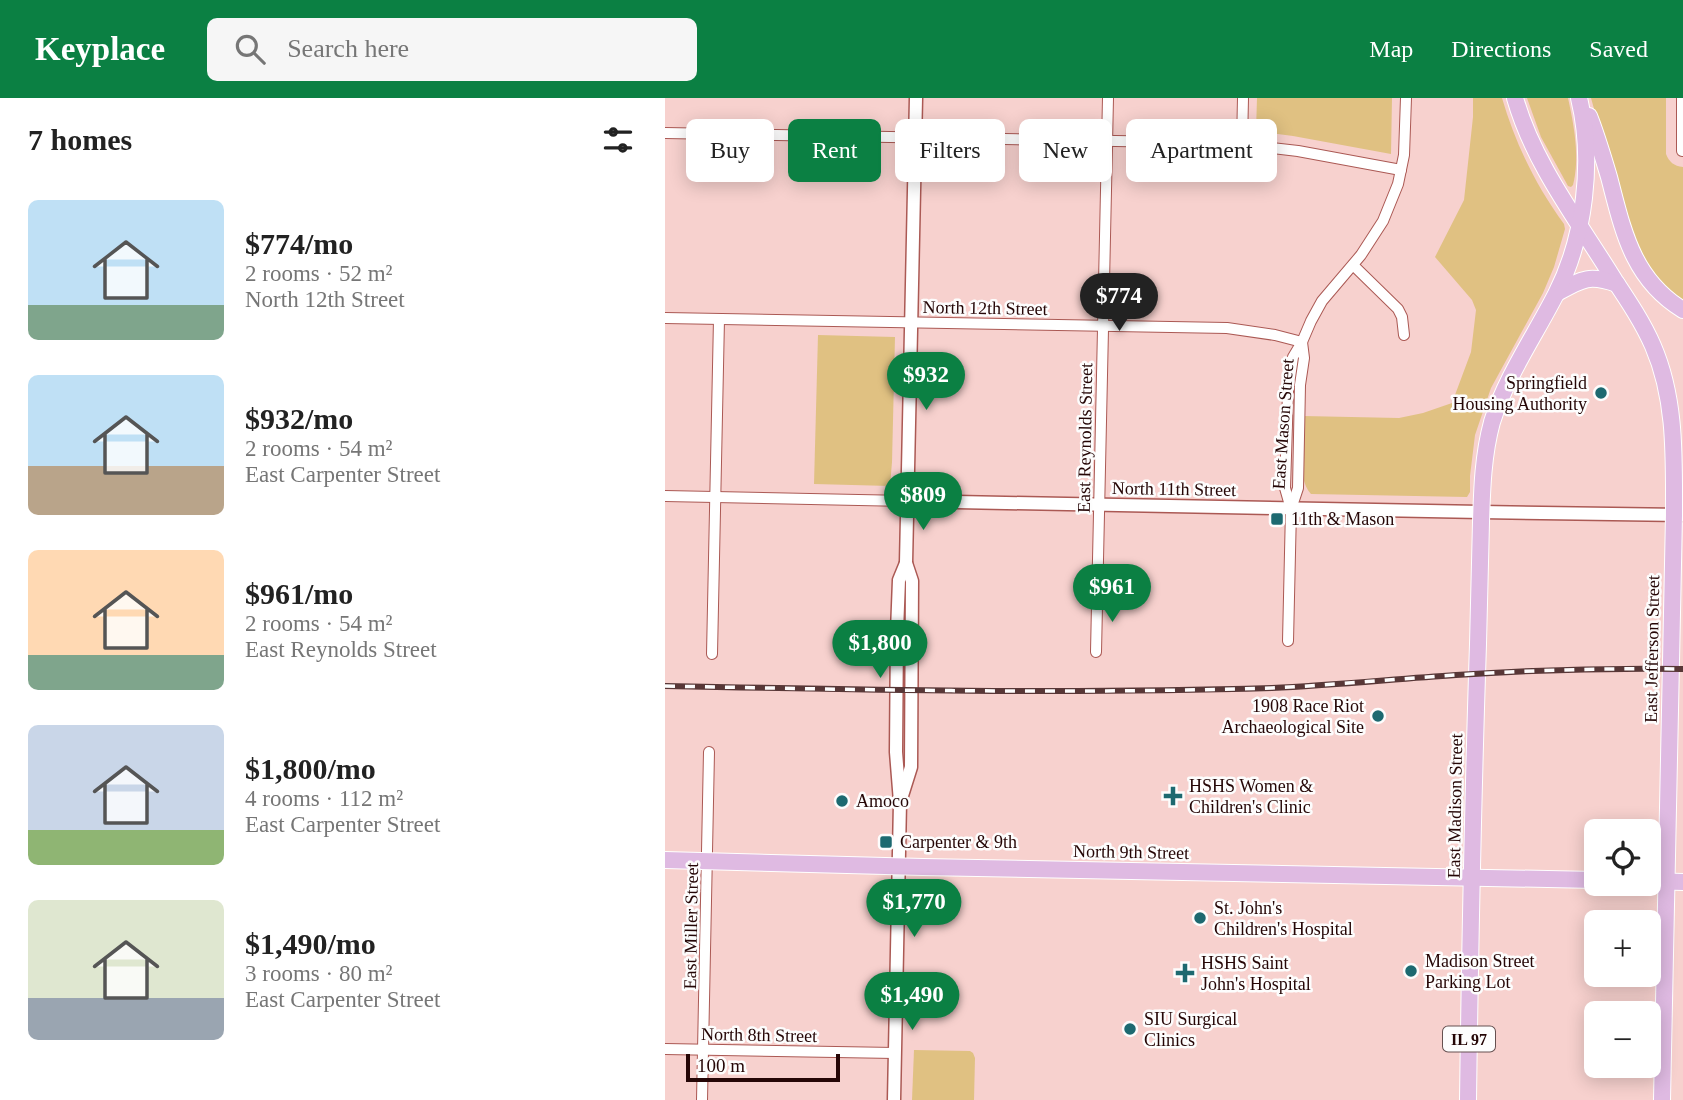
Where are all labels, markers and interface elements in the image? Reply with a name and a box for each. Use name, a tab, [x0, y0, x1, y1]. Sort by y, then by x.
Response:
search box	[207, 18, 697, 81]
icon: search	[231, 30, 269, 68]
text: Keyplace	[35, 31, 165, 67]
text: Search here	[287, 34, 409, 63]
text: Map	[1369, 36, 1413, 62]
text: Directions	[1451, 36, 1551, 62]
text: Saved	[1589, 36, 1648, 62]
chip: Buy	[686, 119, 774, 182]
chip: Rent	[788, 119, 881, 182]
chip: Filters	[895, 119, 1005, 182]
chip: New	[1019, 119, 1112, 182]
chip: Apartment	[1126, 119, 1277, 182]
icon: filters	[599, 121, 637, 159]
text: 7 homes	[28, 123, 132, 156]
text: $774/mo	[245, 227, 353, 260]
icon: home	[84, 228, 168, 312]
text: 2 rooms · 52 m²	[245, 261, 392, 286]
pin: $774	[1078, 274, 1160, 333]
text: $774	[1096, 283, 1142, 308]
text: North 12th Street	[245, 287, 405, 312]
street label: North 12th Street	[922, 297, 1048, 319]
pin: $932	[885, 352, 967, 412]
street label: East Mason Street	[1268, 358, 1298, 490]
text: $932	[903, 362, 949, 387]
street label: East Reynolds Street	[1074, 363, 1096, 513]
place label: Springfield Housing Authority	[1452, 373, 1587, 414]
marker: Springfield Housing Authority	[1593, 385, 1609, 401]
text: $932/mo	[245, 402, 353, 435]
icon: home	[84, 403, 168, 487]
text: 2 rooms · 54 m²	[245, 436, 392, 461]
text: East Carpenter Street	[245, 462, 440, 487]
pin: $809	[882, 472, 964, 532]
street label: North 11th Street	[1112, 478, 1236, 500]
text: $809	[900, 482, 946, 507]
place label: 11th & Mason	[1291, 509, 1394, 529]
marker: 11th & Mason	[1269, 511, 1285, 527]
pin: $961	[1071, 564, 1153, 624]
text: $961	[1089, 574, 1135, 599]
street label: East Jefferson Street	[1641, 575, 1663, 723]
text: $961/mo	[245, 577, 353, 610]
icon: home	[84, 578, 168, 662]
text: 2 rooms · 54 m²	[245, 611, 392, 636]
pin: $1,800	[823, 620, 937, 680]
text: $1,800	[848, 630, 912, 655]
text: East Reynolds Street	[245, 637, 437, 662]
place label: 1908 Race Riot Archaeological Site	[1222, 696, 1364, 737]
marker: 1908 Race Riot Archaeological Site	[1370, 708, 1386, 724]
street label: East Madison Street	[1444, 733, 1466, 879]
text: $1,800/mo	[245, 752, 376, 785]
icon: home	[84, 753, 168, 837]
place label: HSHS Women & Children's Clinic	[1189, 776, 1313, 817]
text: 4 rooms · 112 m²	[245, 786, 403, 811]
marker: HSHS Women & Children's Clinic	[1163, 786, 1183, 806]
place label: Amoco	[856, 791, 909, 811]
marker: Amoco	[834, 793, 850, 809]
text: East Carpenter Street	[245, 812, 440, 837]
map controls	[1584, 819, 1661, 1078]
button: locate	[1584, 819, 1661, 896]
place label: Carpenter & 9th	[900, 832, 1017, 852]
marker: Carpenter & 9th	[878, 834, 894, 850]
street label: North 9th Street	[1073, 841, 1189, 863]
street label: East Miller Street	[680, 862, 702, 990]
pin: $1,770	[857, 880, 971, 939]
text: $1,770	[882, 889, 946, 914]
place label: St. John's Children's Hospital	[1214, 898, 1353, 939]
marker: St. John's Children's Hospital	[1192, 910, 1208, 926]
button: +	[1584, 910, 1661, 987]
text: $1,490/mo	[245, 927, 376, 960]
icon: home	[84, 928, 168, 1012]
place label: Madison Street Parking Lot	[1425, 951, 1535, 992]
place label: HSHS Saint John's Hospital	[1201, 953, 1311, 994]
text: 3 rooms · 80 m²	[245, 961, 392, 986]
marker: HSHS Saint John's Hospital	[1175, 963, 1195, 983]
marker: Madison Street Parking Lot	[1403, 963, 1419, 979]
pin: $1,490	[855, 972, 969, 1032]
text: $1,490	[880, 982, 944, 1007]
text: East Carpenter Street	[245, 987, 440, 1012]
button: −	[1584, 1001, 1661, 1078]
place label: SIU Surgical Clinics	[1144, 1009, 1237, 1050]
marker: SIU Surgical Clinics	[1122, 1021, 1138, 1037]
street label: North 8th Street	[701, 1024, 817, 1046]
road number: IL 97	[1443, 1026, 1495, 1051]
scale bar	[686, 1051, 840, 1083]
text: 100 m	[697, 1055, 745, 1076]

